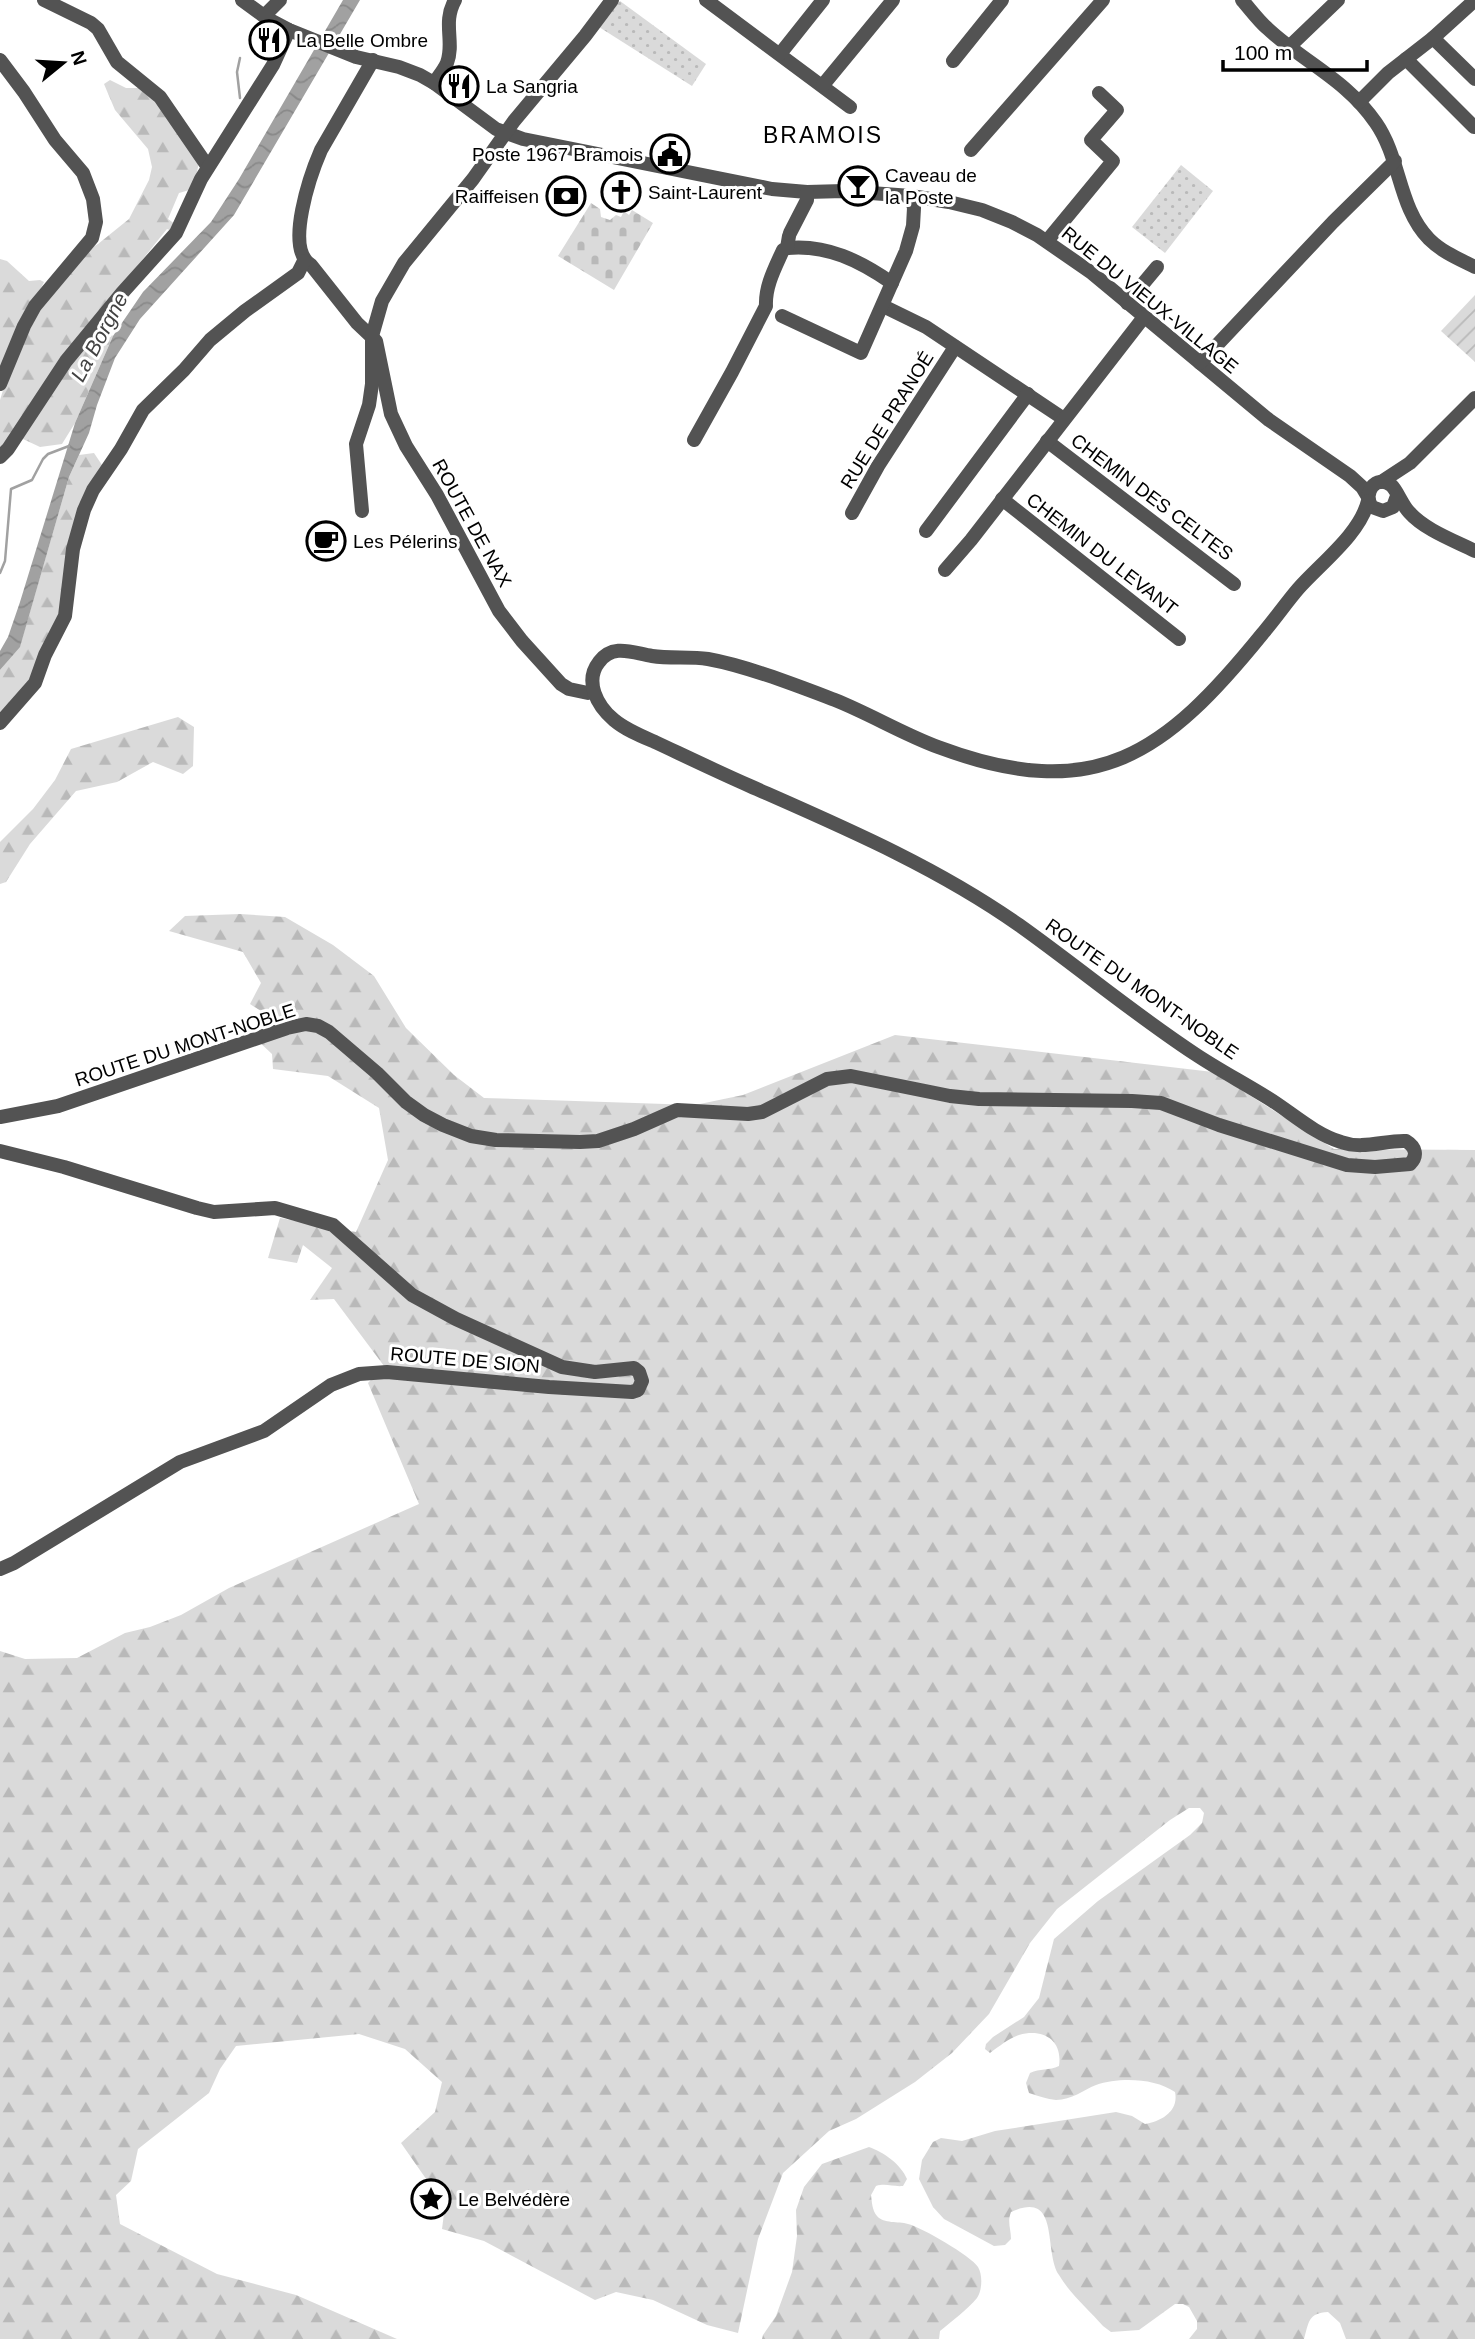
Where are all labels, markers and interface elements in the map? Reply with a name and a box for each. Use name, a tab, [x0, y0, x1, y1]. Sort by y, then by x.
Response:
restaurant icon: La Belle Ombre	[248, 19, 290, 61]
north arrow	[28, 28, 98, 98]
scale bar	[1223, 28, 1366, 72]
place label: La Belle Ombre	[296, 30, 428, 51]
text: 100 m	[1234, 41, 1292, 64]
text: N	[67, 48, 91, 68]
restaurant icon: La Sangria	[438, 65, 480, 107]
place label: La Sangria	[486, 76, 578, 97]
district label: BRAMOIS	[763, 122, 883, 148]
public building icon: Poste 1967 Bramois	[649, 133, 691, 175]
place label: Poste 1967 Bramois	[472, 144, 643, 165]
bar icon: Caveau de la Poste	[837, 165, 879, 207]
place label: Caveau de la Poste	[885, 165, 977, 208]
church icon: Saint-Laurent	[600, 171, 642, 213]
bank icon: Raiffeisen	[545, 175, 587, 217]
place label: Saint-Laurent	[648, 182, 763, 203]
place label: Raiffeisen	[455, 186, 539, 207]
street label: RUE DU VIEUX-VILLAGE	[1058, 222, 1242, 378]
water label: La Borgne	[66, 289, 132, 385]
street label: RUE DE PRANOÉ	[836, 348, 938, 492]
street label: CHEMIN DES CELTES	[1067, 429, 1237, 565]
street label: ROUTE DE NAX	[428, 456, 516, 591]
street label: CHEMIN DU LEVANT	[1022, 489, 1182, 620]
cafe icon: Les Pélerins	[305, 520, 347, 562]
place label: Les Pélerins	[353, 531, 458, 552]
street label: ROUTE DU MONT-NOBLE	[1042, 914, 1242, 1064]
street label: ROUTE DU MONT-NOBLE	[72, 999, 298, 1091]
street label: ROUTE DE SION	[389, 1343, 541, 1377]
place icon: Le Belvédère	[410, 2178, 452, 2220]
place label: Le Belvédère	[458, 2189, 570, 2210]

